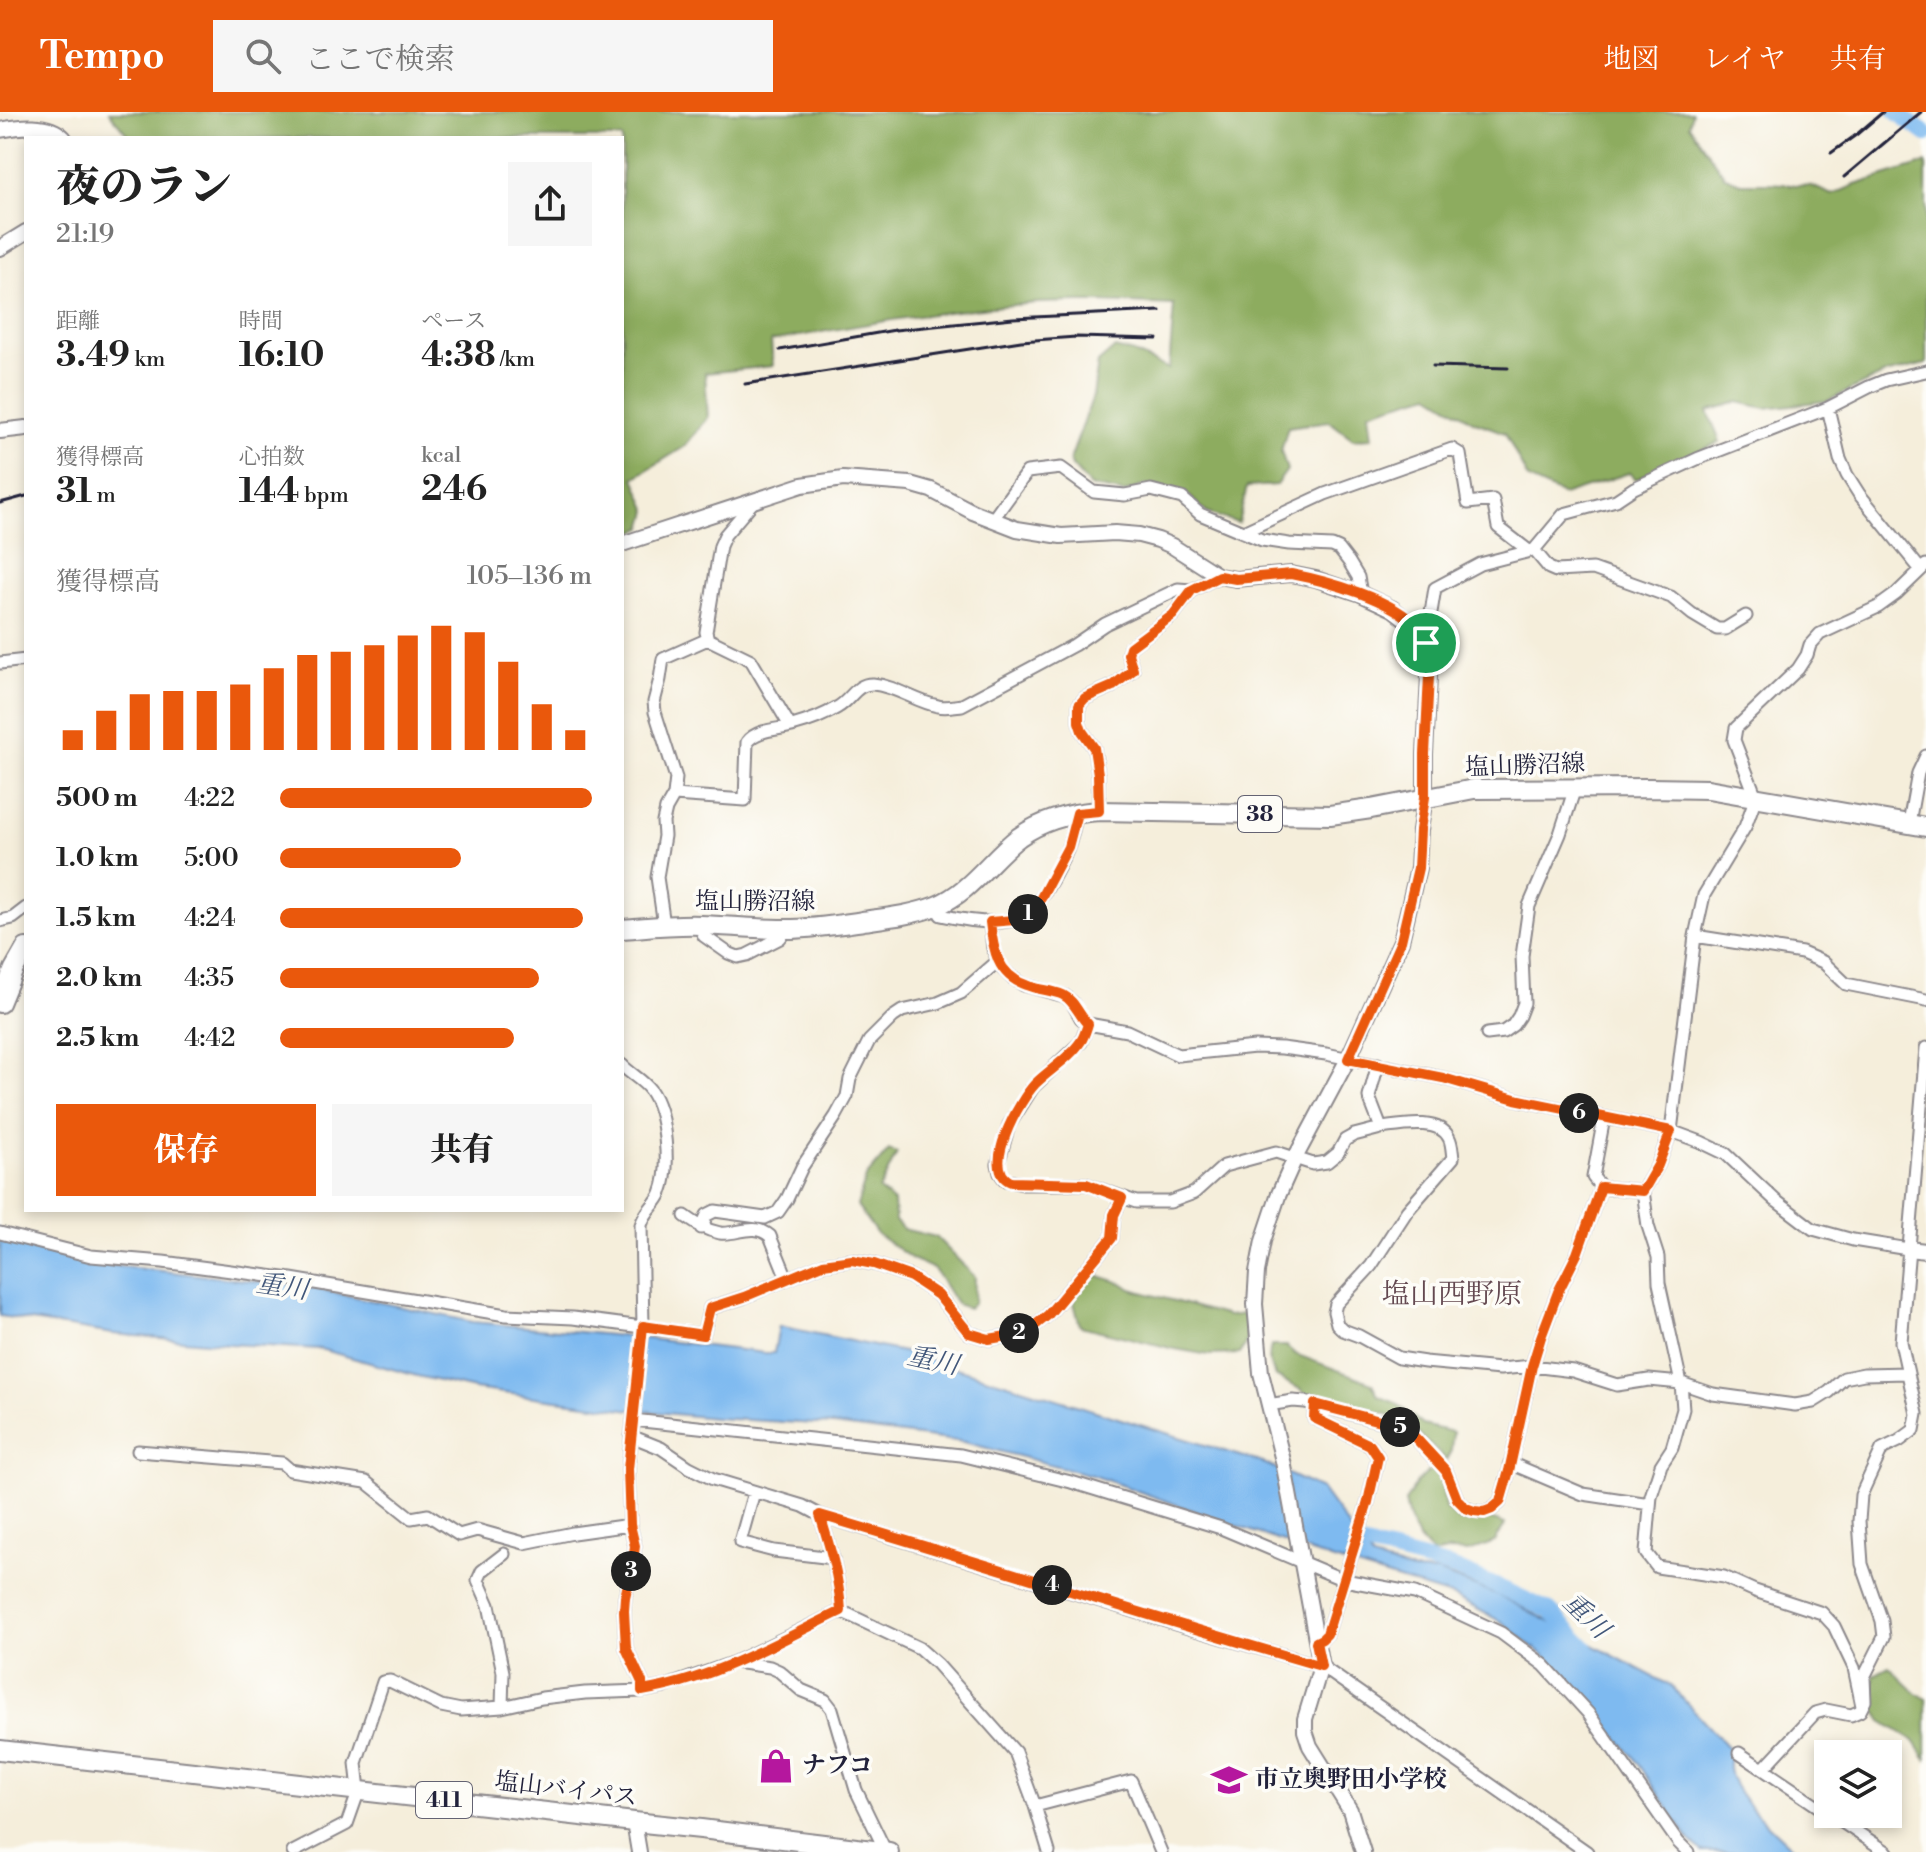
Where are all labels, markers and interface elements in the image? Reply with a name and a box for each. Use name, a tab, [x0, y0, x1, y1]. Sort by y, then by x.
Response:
search box	[213, 20, 773, 92]
text: Tempo	[40, 33, 165, 80]
icon: search	[241, 34, 285, 78]
text: ここで検索	[305, 41, 455, 79]
text: 地図	[1603, 42, 1659, 77]
text: レイヤ	[1703, 42, 1786, 77]
text: 共有	[1830, 42, 1886, 77]
text: 夜のラン	[56, 160, 232, 215]
button: share	[508, 162, 592, 246]
text: 21:19	[56, 218, 114, 250]
text: 距離	[56, 308, 100, 335]
text: 時間	[239, 308, 283, 335]
text: ペース	[421, 308, 486, 335]
text: 3.49	[56, 335, 130, 377]
text: 16:10	[239, 335, 324, 377]
text: 4:38	[421, 335, 496, 377]
text: km	[130, 346, 165, 373]
text: /km	[496, 346, 535, 373]
text: kcal	[421, 442, 461, 469]
text: 獲得標高	[56, 444, 144, 471]
text: 心拍数	[239, 444, 305, 471]
text: 246	[421, 469, 487, 511]
text: 31	[56, 471, 92, 513]
text: 144	[239, 471, 300, 513]
text: m	[92, 482, 116, 509]
text: bpm	[300, 482, 349, 509]
text: 105–136 m	[467, 560, 592, 592]
text: 獲得標高	[56, 566, 160, 598]
pin	[1392, 609, 1460, 677]
icon: arrive	[1404, 621, 1448, 665]
street label: 塩山勝沼線	[1465, 749, 1585, 783]
text: 500 m	[56, 782, 138, 814]
text: 4:22	[184, 782, 235, 814]
road number: 38	[1238, 796, 1282, 832]
text: 1.0 km	[56, 842, 139, 874]
text: 5:00	[184, 842, 239, 874]
street label: 塩山勝沼線	[695, 887, 815, 917]
pin: 1	[1008, 894, 1048, 934]
text: 1	[1023, 900, 1033, 927]
text: 1.5 km	[56, 902, 136, 934]
text: 4:24	[184, 902, 236, 934]
text: 2.0 km	[56, 962, 142, 994]
text: 4:35	[184, 962, 234, 994]
text: 2.5 km	[56, 1022, 139, 1054]
text: 4:42	[184, 1022, 236, 1054]
pin: 6	[1559, 1093, 1599, 1133]
text: 6	[1572, 1099, 1586, 1126]
button: 保存	[56, 1104, 316, 1196]
button: 共有	[332, 1104, 592, 1196]
water label: 重川	[254, 1268, 313, 1307]
district label: 塩山西野原	[1382, 1277, 1522, 1312]
pin: 2	[999, 1313, 1039, 1353]
text: 2	[1012, 1319, 1026, 1346]
water label: 重川	[904, 1340, 965, 1383]
pin: 5	[1380, 1407, 1420, 1447]
text: 5	[1393, 1413, 1407, 1440]
pin: 3	[611, 1551, 651, 1591]
text: 3	[624, 1557, 638, 1584]
pin: 4	[1032, 1565, 1072, 1605]
text: 4	[1045, 1571, 1059, 1598]
water label: 重川	[1556, 1586, 1618, 1648]
map controls	[1814, 1740, 1902, 1828]
button: layers	[1814, 1740, 1902, 1828]
shop icon: ナフコ	[757, 1747, 795, 1785]
place label: ナフコ	[802, 1751, 873, 1781]
school or university icon: 市立奥野田小学校	[1210, 1761, 1248, 1799]
place label: 市立奥野田小学校	[1255, 1765, 1447, 1795]
street label: 塩山バイパス	[493, 1766, 639, 1814]
road number: 411	[416, 1782, 472, 1818]

